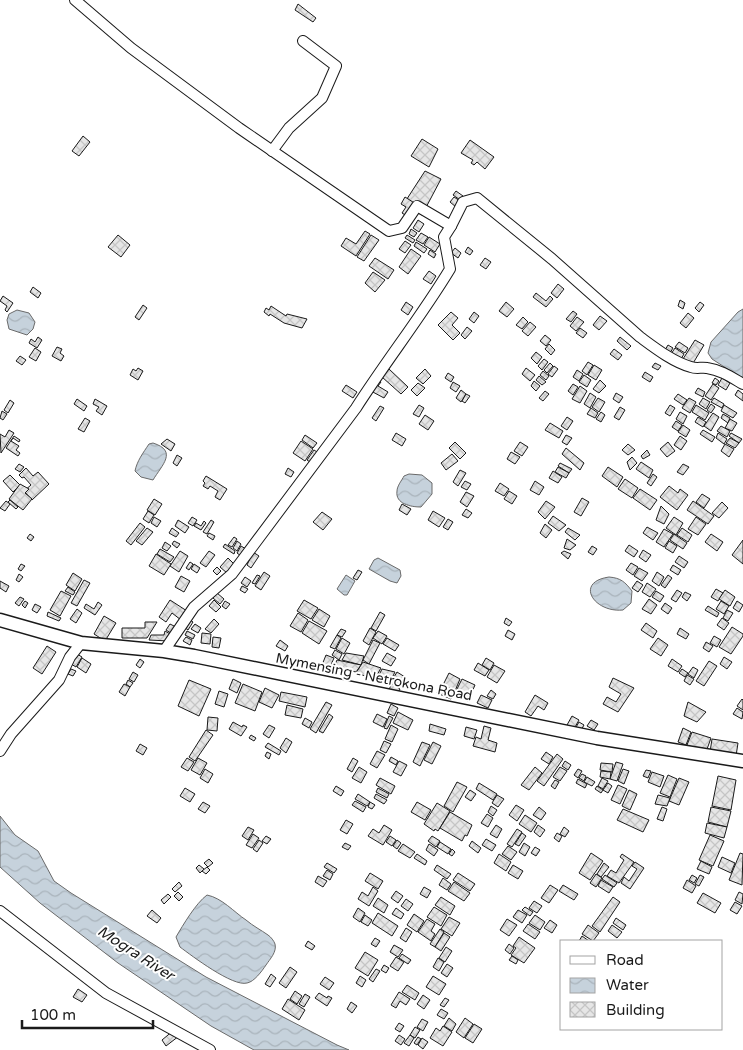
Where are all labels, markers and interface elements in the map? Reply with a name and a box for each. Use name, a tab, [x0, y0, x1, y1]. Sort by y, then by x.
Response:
street label: Mymensing - Netrokona Road	[274, 650, 474, 704]
water label: Mogra River	[94, 922, 179, 986]
legend	[560, 940, 723, 1030]
text: Road	[606, 951, 644, 969]
text: Water	[606, 976, 649, 994]
scale bar	[22, 998, 154, 1030]
text: Building	[606, 1001, 665, 1019]
text: 100 m	[30, 1006, 76, 1024]

